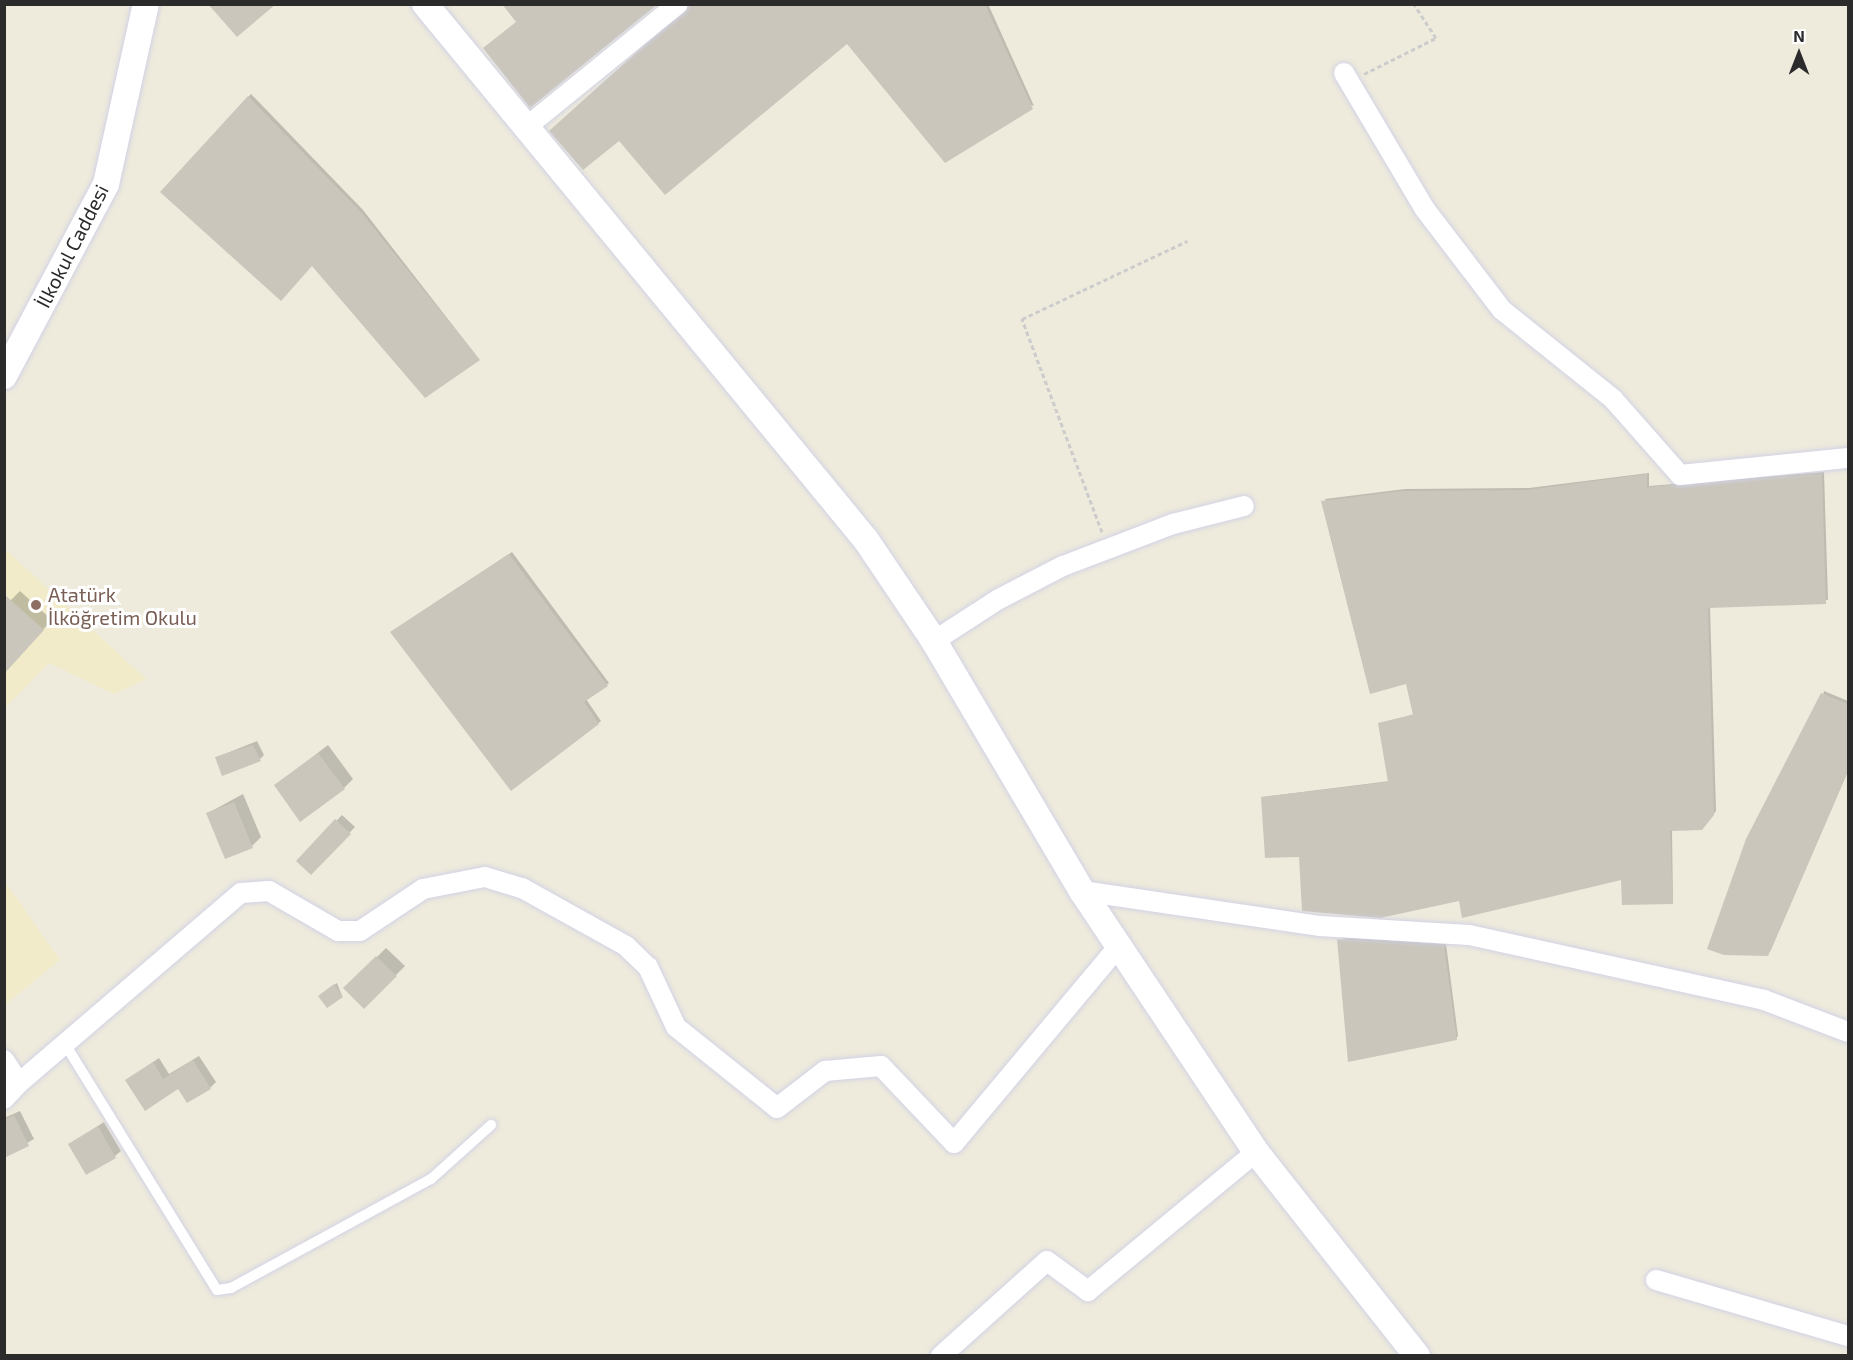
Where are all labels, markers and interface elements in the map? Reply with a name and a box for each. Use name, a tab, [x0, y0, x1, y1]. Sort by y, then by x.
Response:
north arrow	[1769, 24, 1829, 84]
text: N	[1793, 26, 1805, 45]
street label: İlkokul Caddesi	[31, 180, 113, 312]
place label: Atatürk İlköğretim Okulu	[48, 582, 197, 629]
marker: Atatürk İlköğretim Okulu	[29, 598, 43, 612]

